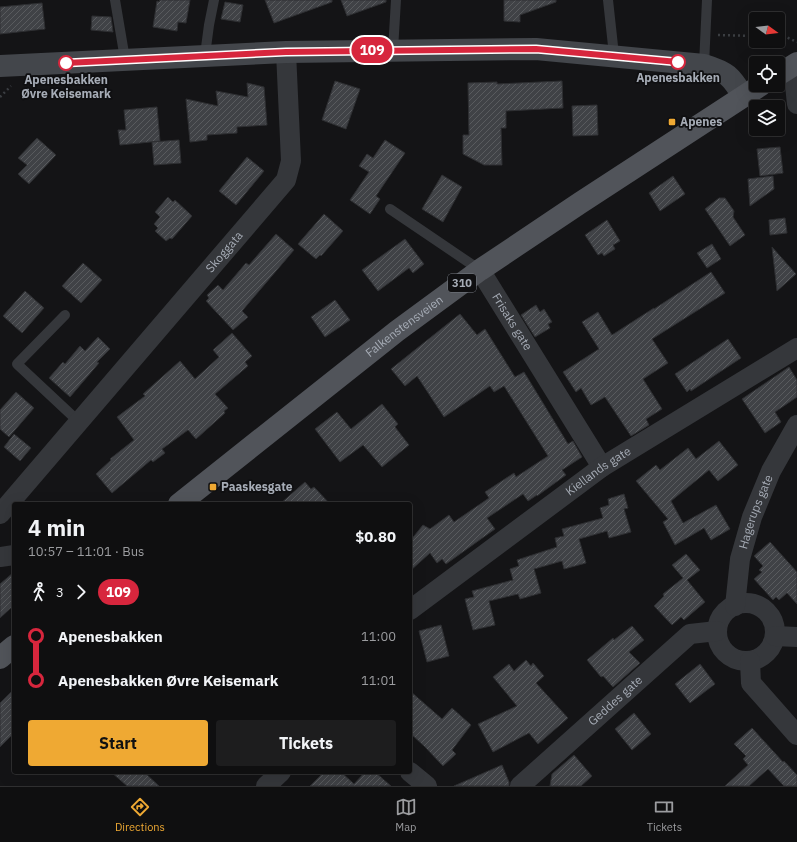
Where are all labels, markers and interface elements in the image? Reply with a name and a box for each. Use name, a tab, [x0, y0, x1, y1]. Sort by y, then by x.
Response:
north arrow	[749, 12, 785, 48]
map controls	[749, 12, 785, 136]
line badge: 109	[349, 37, 395, 63]
text: 109	[359, 41, 385, 59]
marker: Apenesbakken	[670, 54, 686, 70]
marker: Apenesbakken Øvre Keisemark	[58, 55, 74, 71]
button: locate	[749, 56, 785, 92]
place label: Apenesbakken	[636, 70, 720, 85]
place label: Apenesbakken Øvre Keisemark	[21, 72, 111, 101]
button: layers	[749, 100, 785, 136]
place label: Apenes	[680, 114, 722, 129]
marker: Apenes	[667, 117, 677, 127]
street label: Skoggata	[202, 227, 246, 275]
road number: 310	[448, 274, 476, 292]
street label: Frisaks gate	[489, 290, 536, 353]
street label: Falkenstensveien	[362, 292, 446, 360]
street label: Kiellands gate	[562, 443, 634, 499]
street label: Hagerups gate	[735, 472, 776, 551]
place label: Paaskesgate	[221, 479, 293, 494]
marker: Paaskesgate	[208, 482, 218, 492]
text: 4 min	[28, 513, 85, 542]
text: $0.80	[355, 527, 396, 546]
text: 10:57 – 11:01 · Bus	[28, 543, 144, 560]
icon: walk	[28, 581, 50, 603]
icon: forward	[70, 581, 92, 603]
text: 109	[106, 583, 131, 601]
text: 3	[56, 584, 64, 601]
text: Apenesbakken	[58, 627, 163, 646]
text: 11:00	[361, 628, 396, 645]
text: Apenesbakken Øvre Keisemark	[58, 671, 278, 690]
text: 11:01	[361, 672, 396, 689]
street label: Geddes gate	[585, 672, 646, 728]
button: Start	[28, 720, 208, 766]
button: Tickets	[216, 720, 396, 766]
tab: Directions	[115, 796, 165, 834]
tab: Map	[395, 796, 417, 834]
tab: Tickets	[647, 796, 682, 834]

